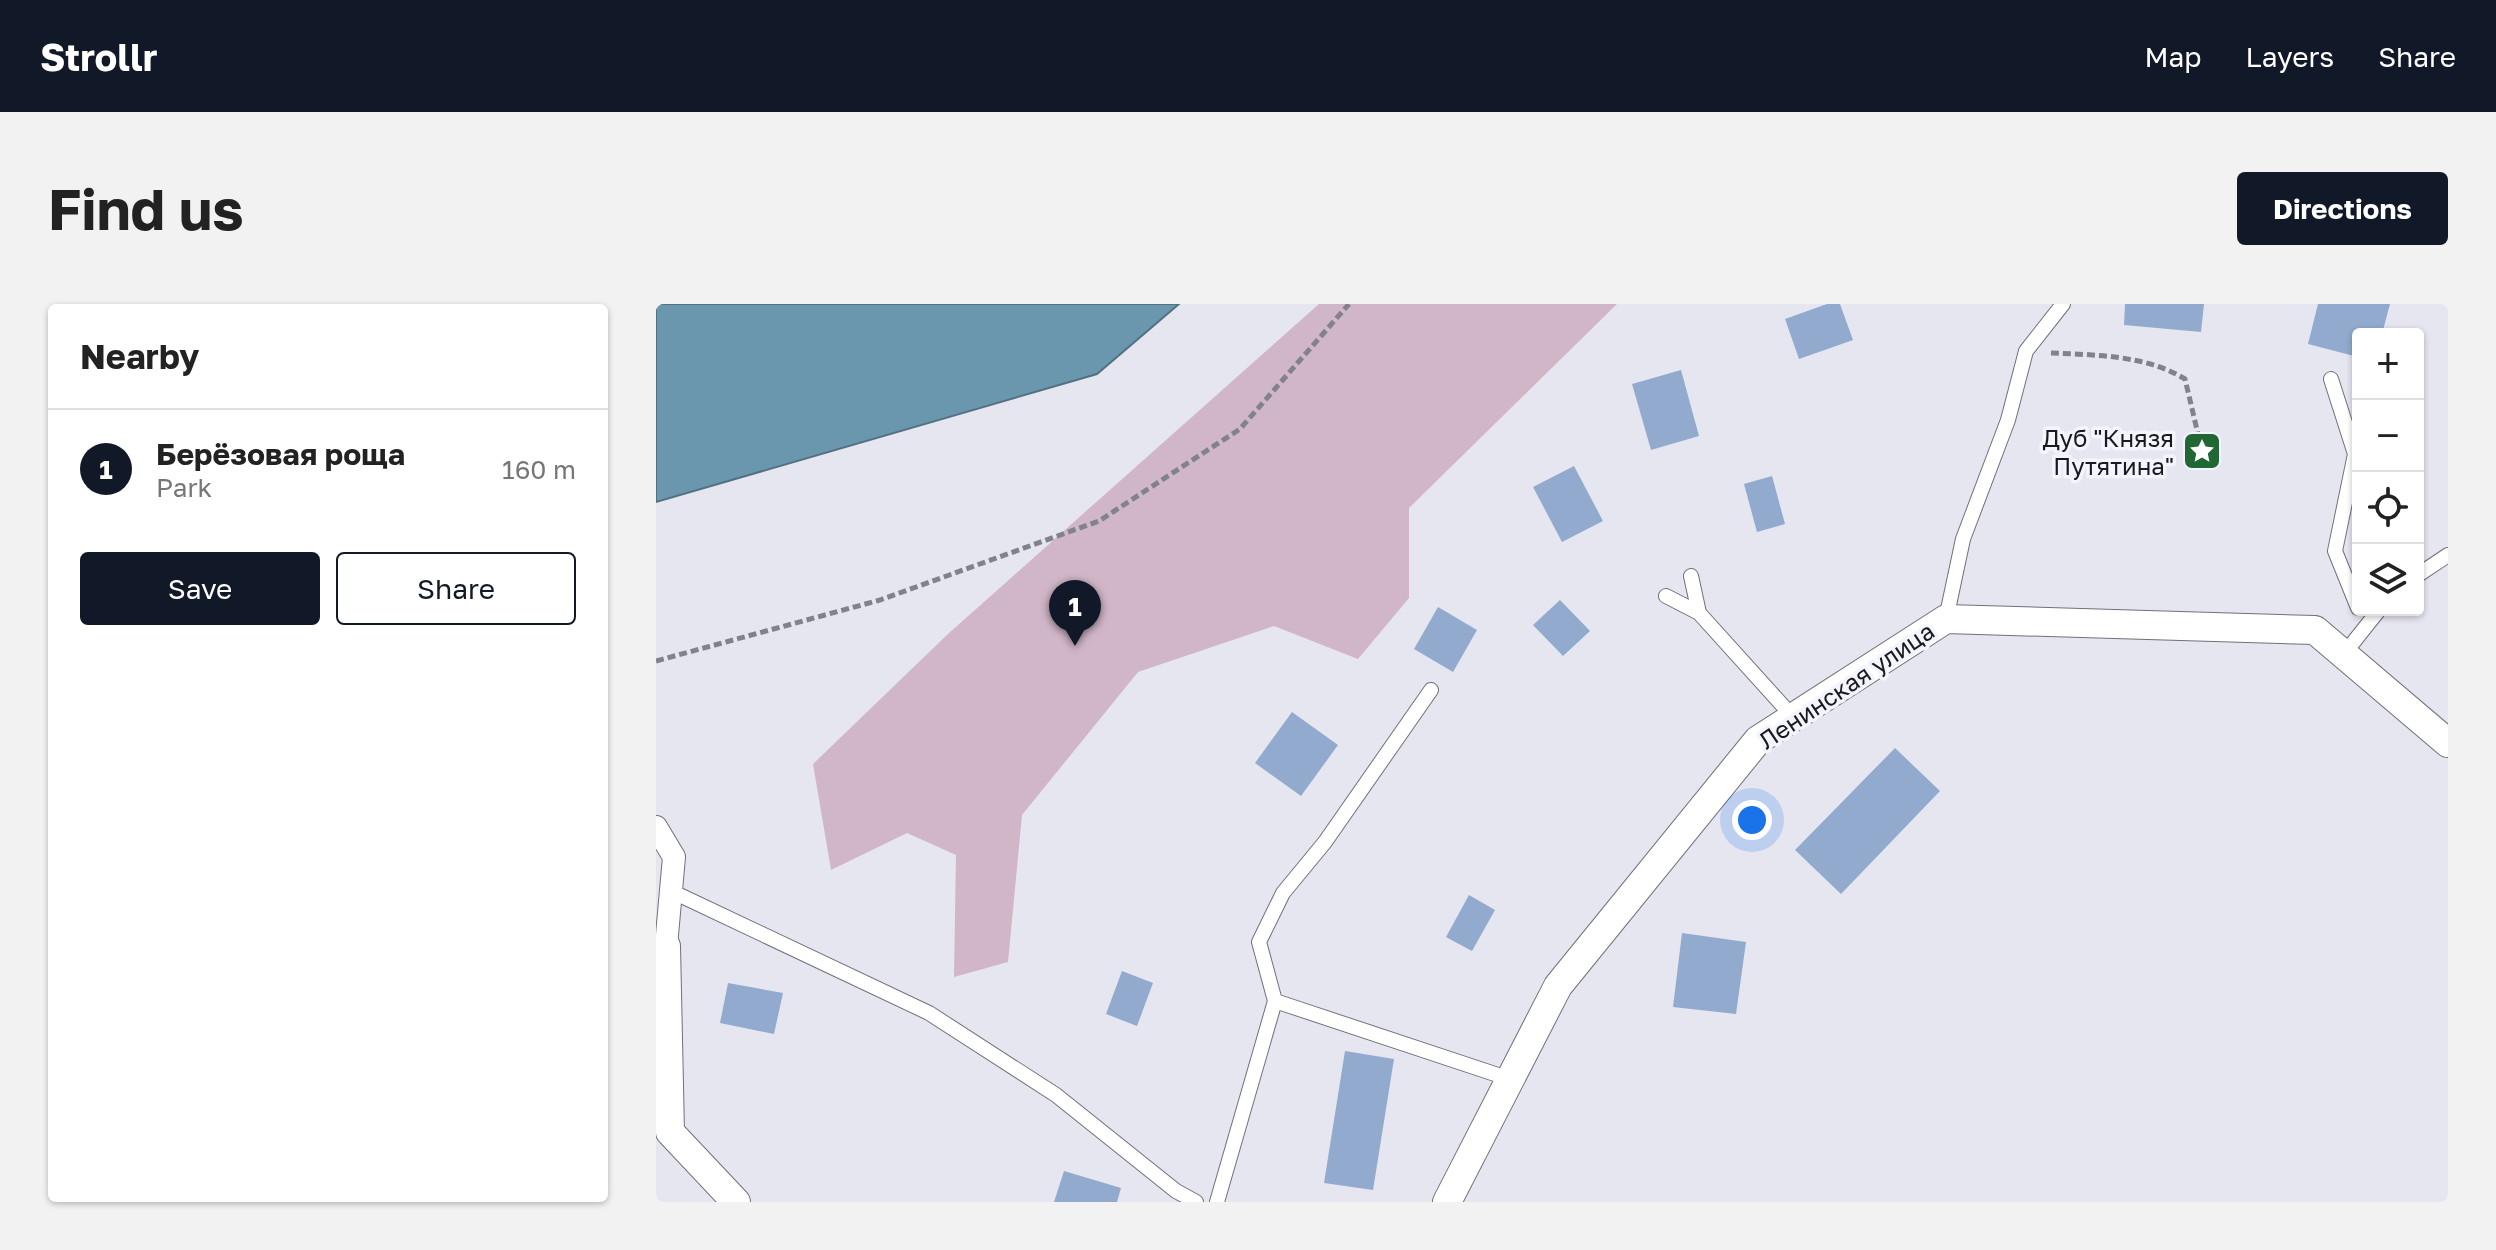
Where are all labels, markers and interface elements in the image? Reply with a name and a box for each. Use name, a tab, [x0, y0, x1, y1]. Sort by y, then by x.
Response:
text: Strollr	[40, 34, 158, 79]
text: Map	[2144, 40, 2202, 73]
text: Layers	[2246, 40, 2334, 73]
text: Share	[2378, 40, 2456, 73]
button: Directions	[2237, 172, 2448, 245]
text: Find us	[48, 175, 244, 242]
map controls	[2352, 328, 2424, 616]
button: +	[2352, 328, 2424, 400]
text: Nearby	[80, 336, 200, 376]
button: −	[2352, 400, 2424, 472]
place label: Дуб "Князя Путятина"	[2042, 423, 2174, 480]
place icon: Дуб "Князя Путятина"	[2181, 430, 2223, 472]
text: Берёзовая роща	[156, 436, 405, 472]
text: 1	[99, 454, 113, 485]
text: 160 m	[502, 454, 576, 485]
text: Park	[156, 472, 212, 503]
button: locate	[2352, 472, 2424, 544]
button: layers	[2352, 544, 2424, 616]
button: Save	[80, 552, 320, 625]
button: Share	[336, 552, 576, 625]
pin: 1	[1049, 580, 1101, 646]
street label: Ленинская улица	[1753, 616, 1939, 754]
your location	[1732, 800, 1772, 840]

